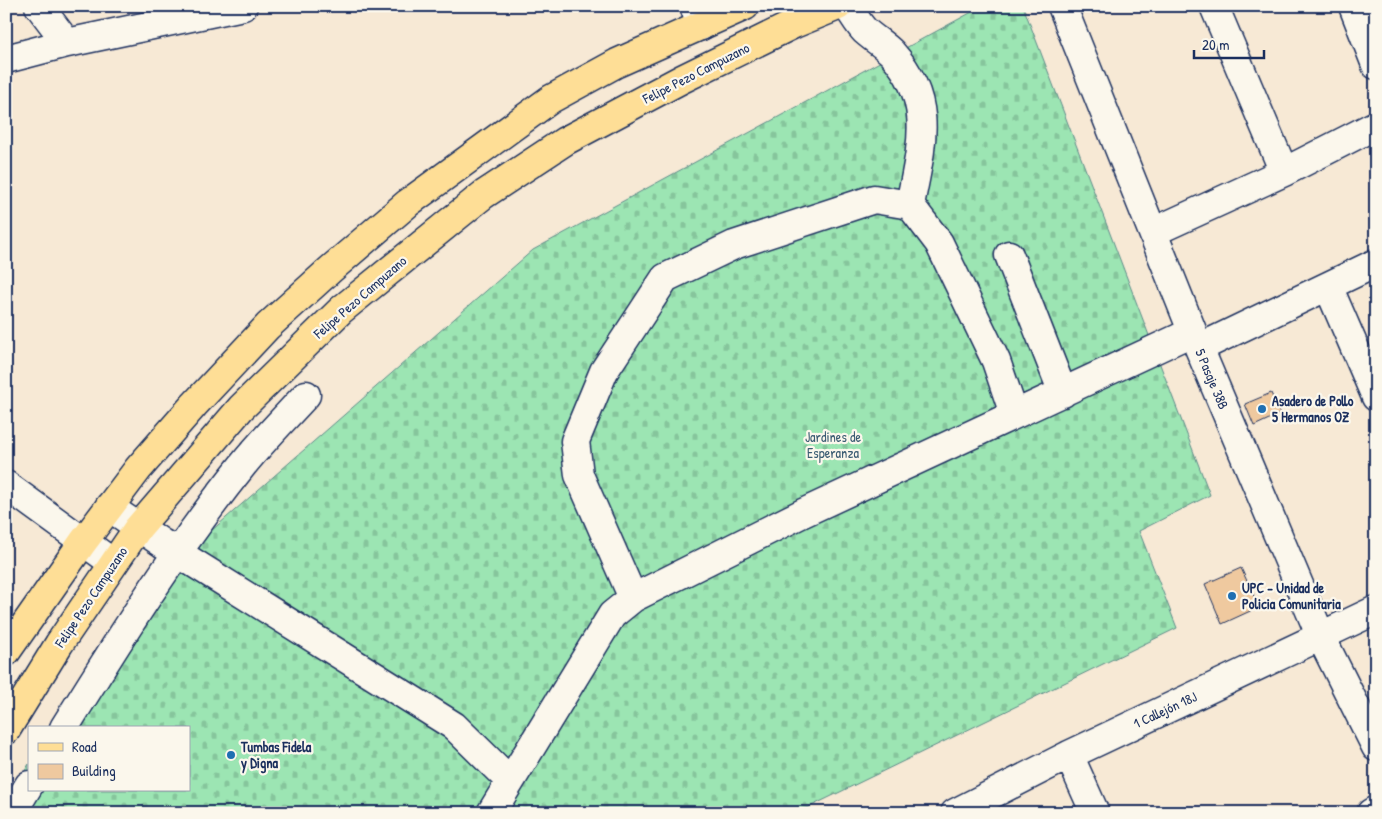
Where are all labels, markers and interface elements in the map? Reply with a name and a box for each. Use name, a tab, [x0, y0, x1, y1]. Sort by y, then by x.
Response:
scale bar	[1194, 28, 1264, 60]
text: 20 m	[1202, 34, 1229, 55]
street label: Felipe Pezo Campuzano	[638, 37, 753, 109]
street label: Felipe Pezo Campuzano	[308, 251, 411, 344]
street label: 5 Pasaje 38B	[1190, 346, 1234, 412]
place label: Asadero de Pollo 5 Hermanos OZ	[1272, 391, 1354, 426]
marker: Asadero de Pollo 5 Hermanos OZ	[1256, 403, 1268, 415]
park label: Jardines de Esperanza	[805, 427, 862, 463]
street label: Felipe Pezo Campuzano	[49, 542, 132, 652]
place label: UPC - Unidad de Policia Comunitaria	[1242, 578, 1341, 613]
marker: UPC - Unidad de Policia Comunitaria	[1226, 590, 1238, 602]
street label: 1 Callejón 18J	[1130, 687, 1200, 733]
legend	[28, 726, 190, 792]
text: Road	[72, 736, 97, 757]
place label: Tumbas Fidela y Digna	[240, 737, 312, 774]
marker: Tumbas Fidela y Digna	[225, 749, 237, 761]
text: Building	[72, 760, 116, 781]

